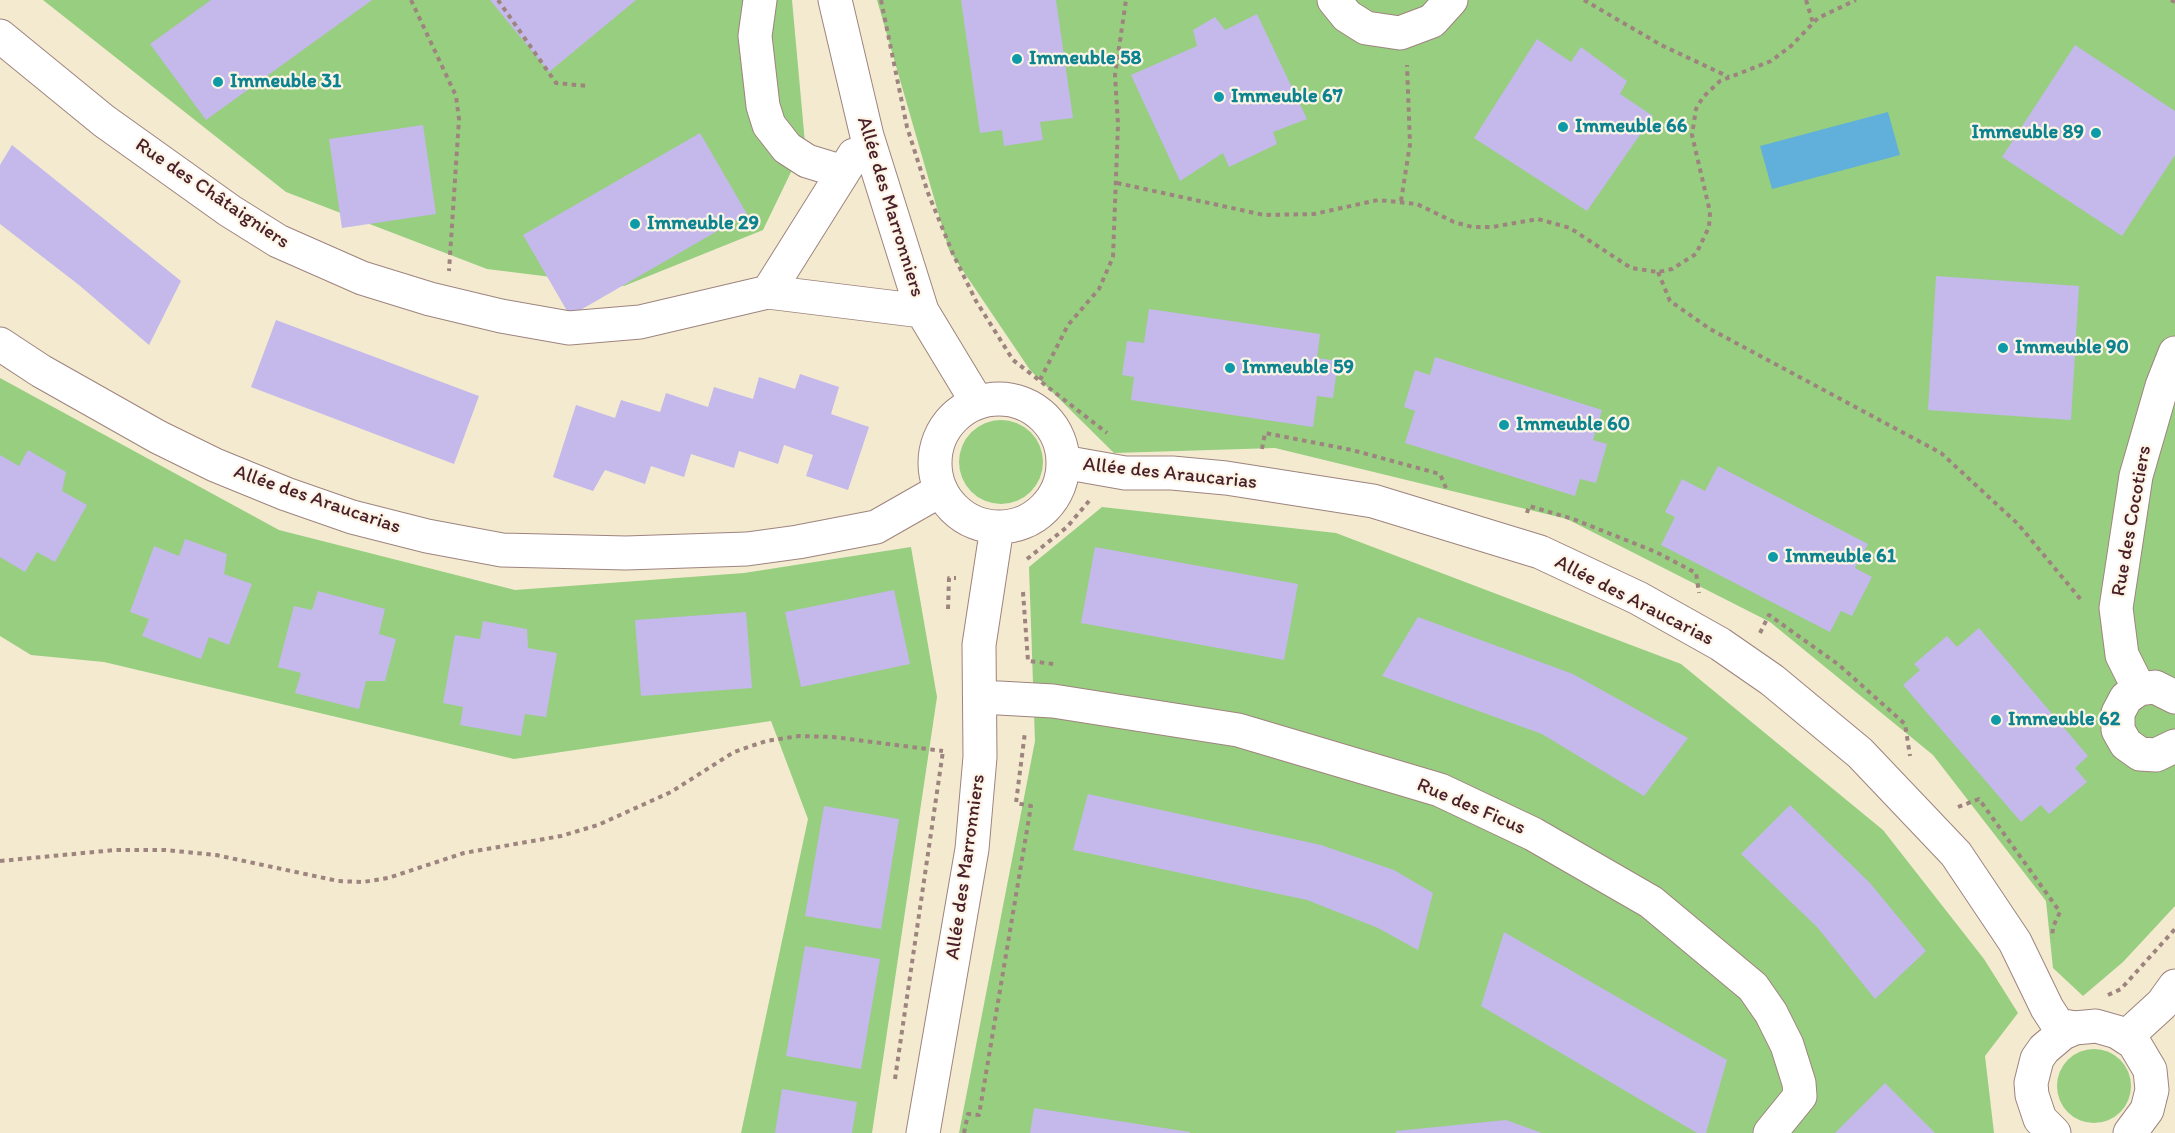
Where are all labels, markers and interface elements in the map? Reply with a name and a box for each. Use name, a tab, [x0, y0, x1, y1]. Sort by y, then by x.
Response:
place label: Immeuble 58	[1029, 47, 1142, 71]
marker: Immeuble 58	[1010, 52, 1024, 66]
place label: Immeuble 31	[230, 70, 341, 94]
marker: Immeuble 31	[211, 75, 225, 89]
place label: Immeuble 67	[1231, 85, 1343, 109]
marker: Immeuble 67	[1212, 90, 1226, 104]
street label: Allée des Marronniers	[851, 114, 929, 300]
place label: Immeuble 66	[1575, 115, 1687, 139]
marker: Immeuble 66	[1556, 120, 1570, 134]
place label: Immeuble 89	[1971, 121, 2084, 145]
marker: Immeuble 89	[2089, 126, 2103, 140]
street label: Rue des Châtaigniers	[130, 134, 294, 254]
place label: Immeuble 29	[647, 212, 759, 236]
marker: Immeuble 29	[628, 217, 642, 231]
place label: Immeuble 90	[2015, 336, 2129, 360]
marker: Immeuble 90	[1996, 341, 2010, 355]
place label: Immeuble 59	[1242, 356, 1354, 380]
marker: Immeuble 59	[1223, 361, 1237, 375]
place label: Immeuble 60	[1516, 413, 1630, 437]
marker: Immeuble 60	[1497, 418, 1511, 432]
street label: Rue des Cocotiers	[2107, 444, 2157, 598]
street label: Allée des Araucarias	[1082, 453, 1258, 495]
street label: Allée des Araucarias	[230, 460, 404, 540]
place label: Immeuble 61	[1785, 545, 1896, 569]
marker: Immeuble 61	[1766, 550, 1780, 564]
street label: Allée des Araucarias	[1551, 551, 1717, 651]
place label: Immeuble 62	[2008, 708, 2120, 732]
marker: Immeuble 62	[1989, 713, 2003, 727]
street label: Allée des Marronniers	[941, 773, 991, 961]
street label: Rue des Ficus	[1413, 773, 1529, 841]

